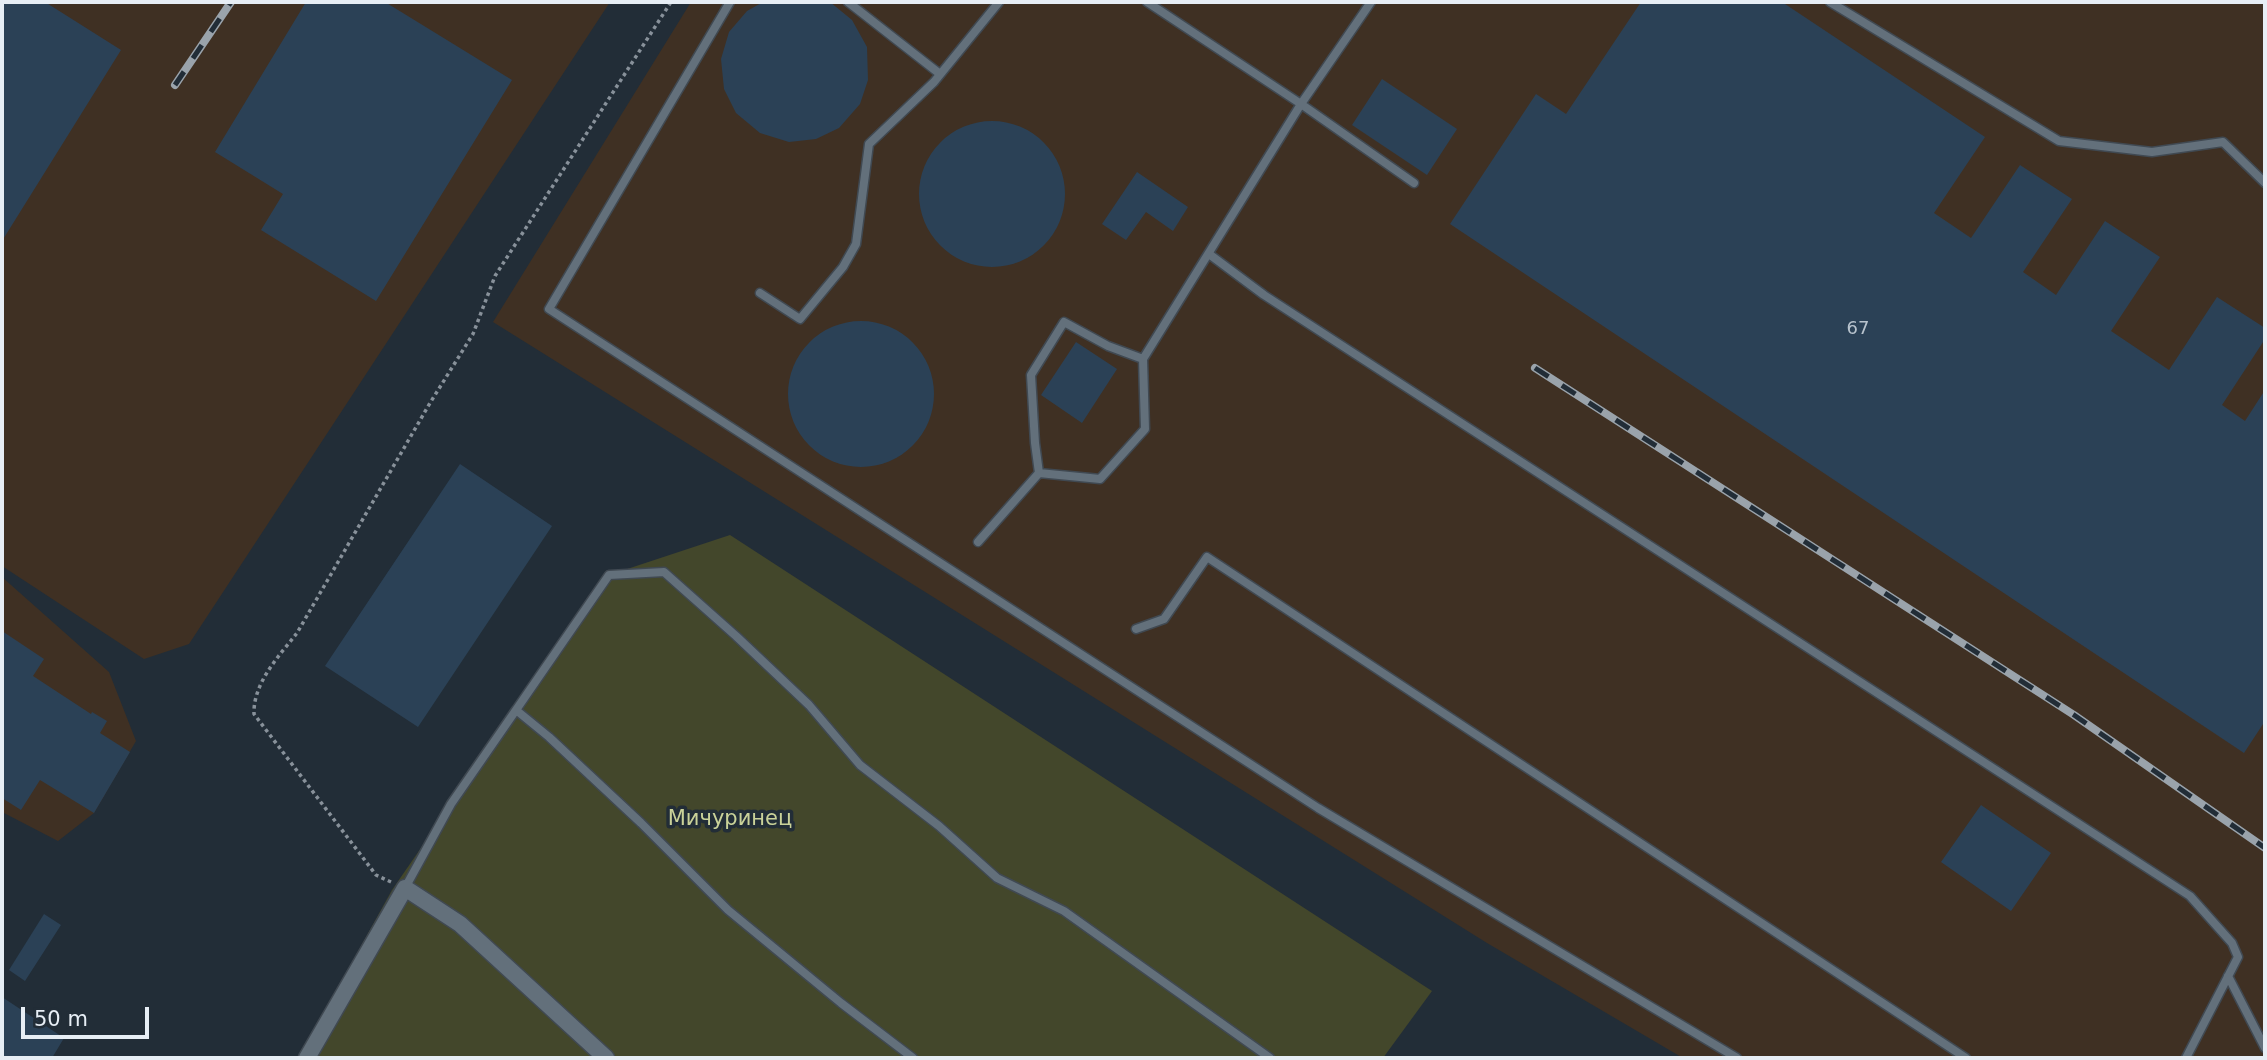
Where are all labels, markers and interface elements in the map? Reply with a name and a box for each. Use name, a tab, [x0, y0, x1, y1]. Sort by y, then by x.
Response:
house number: 67	[1847, 318, 1869, 340]
park label: Мичуринец	[668, 807, 792, 833]
scale bar	[24, 993, 152, 1038]
text: 50 m	[34, 1007, 88, 1031]

